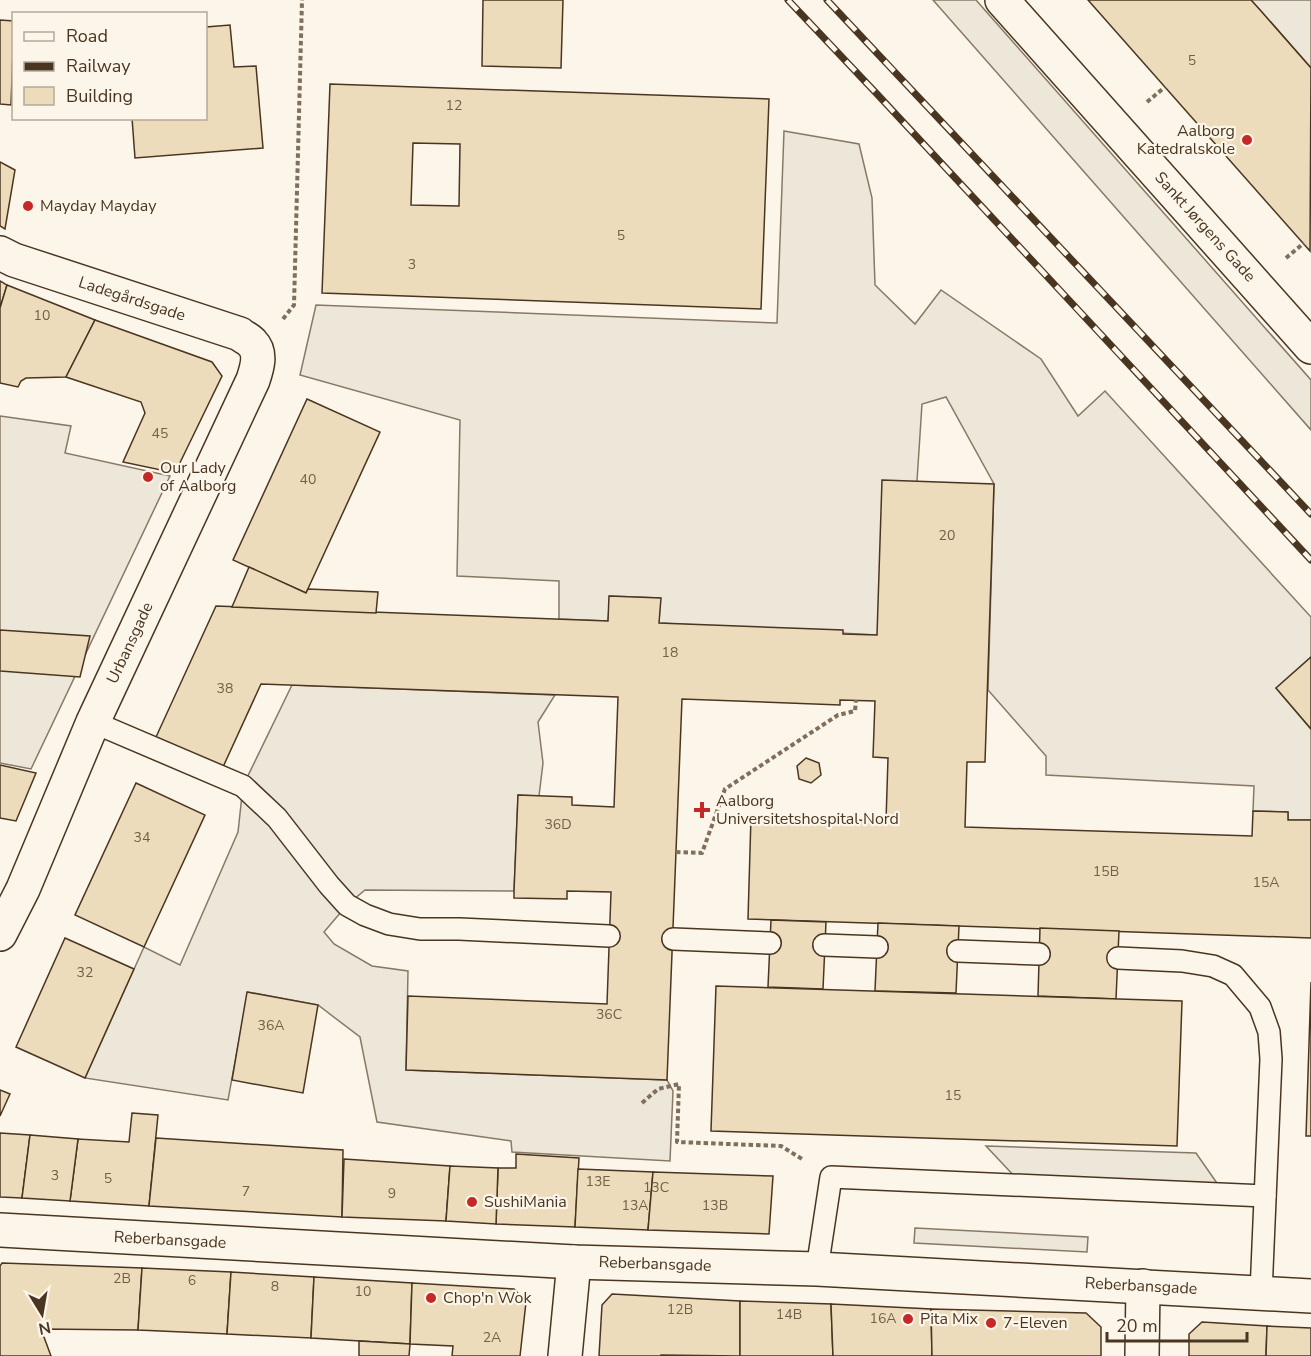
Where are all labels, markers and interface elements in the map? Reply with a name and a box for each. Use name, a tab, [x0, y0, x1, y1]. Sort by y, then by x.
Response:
legend	[12, 12, 207, 120]
text: Road	[66, 24, 108, 48]
house number: 5	[1188, 51, 1196, 70]
text: Railway	[66, 54, 131, 78]
text: Building	[66, 84, 133, 108]
house number: 12	[446, 96, 462, 115]
place label: Aalborg Katedralskole	[1137, 120, 1235, 160]
marker: Aalborg Katedralskole	[1240, 133, 1254, 147]
street label: Sankt Jørgens Gade	[1150, 167, 1260, 287]
place label: Mayday Mayday	[40, 195, 157, 217]
marker: Mayday Mayday	[21, 199, 35, 213]
house number: 5	[617, 226, 625, 245]
house number: 3	[408, 255, 416, 274]
street label: Ladegårdsgade	[76, 271, 188, 327]
house number: 10	[34, 306, 50, 325]
house number: 45	[152, 424, 168, 443]
place label: Our Lady of Aalborg	[160, 457, 236, 497]
marker: Our Lady of Aalborg	[141, 470, 155, 484]
house number: 40	[300, 470, 316, 489]
house number: 20	[939, 526, 955, 545]
street label: Urbansgade	[102, 599, 158, 687]
house number: 18	[662, 643, 678, 662]
house number: 38	[217, 679, 233, 698]
place label: Aalborg Universitetshospital Nord	[716, 790, 899, 830]
marker: Aalborg Universitetshospital Nord	[693, 801, 711, 819]
house number: 36D	[544, 815, 572, 834]
house number: 34	[134, 828, 150, 847]
house number: 15B	[1093, 862, 1119, 881]
house number: 15A	[1252, 873, 1280, 892]
house number: 32	[77, 963, 93, 982]
house number: 36C	[596, 1005, 622, 1024]
house number: 36A	[257, 1016, 285, 1035]
house number: 15	[945, 1086, 961, 1105]
house number: 3	[51, 1166, 59, 1185]
house number: 5	[104, 1169, 112, 1188]
house number: 13E	[586, 1172, 610, 1191]
house number: 13C	[643, 1178, 669, 1197]
house number: 7	[242, 1182, 250, 1201]
house number: 9	[388, 1184, 396, 1203]
place label: SushiMania	[484, 1191, 567, 1213]
marker: SushiMania	[465, 1195, 479, 1209]
house number: 13A	[621, 1196, 649, 1215]
house number: 13B	[702, 1196, 728, 1215]
street label: Reberbansgade	[113, 1226, 227, 1254]
street label: Reberbansgade	[598, 1251, 712, 1277]
house number: 2B	[113, 1269, 131, 1288]
house number: 6	[188, 1271, 196, 1290]
street label: Reberbansgade	[1084, 1272, 1198, 1300]
house number: 8	[271, 1277, 279, 1296]
house number: 10	[355, 1282, 371, 1301]
north arrow	[12, 1284, 72, 1344]
place label: Chop'n Wok	[443, 1287, 532, 1309]
marker: Chop'n Wok	[424, 1291, 438, 1305]
house number: 12B	[667, 1300, 693, 1319]
house number: 14B	[776, 1305, 802, 1324]
scale bar	[1107, 1305, 1246, 1343]
place label: Pita Mix	[920, 1308, 978, 1330]
house number: 16A	[869, 1309, 897, 1328]
marker: Pita Mix	[901, 1312, 915, 1326]
place label: 7-Eleven	[1003, 1312, 1068, 1334]
text: 20 m	[1116, 1314, 1158, 1338]
text: N	[37, 1316, 53, 1340]
marker: 7-Eleven	[984, 1316, 998, 1330]
house number: 2A	[483, 1328, 501, 1347]

